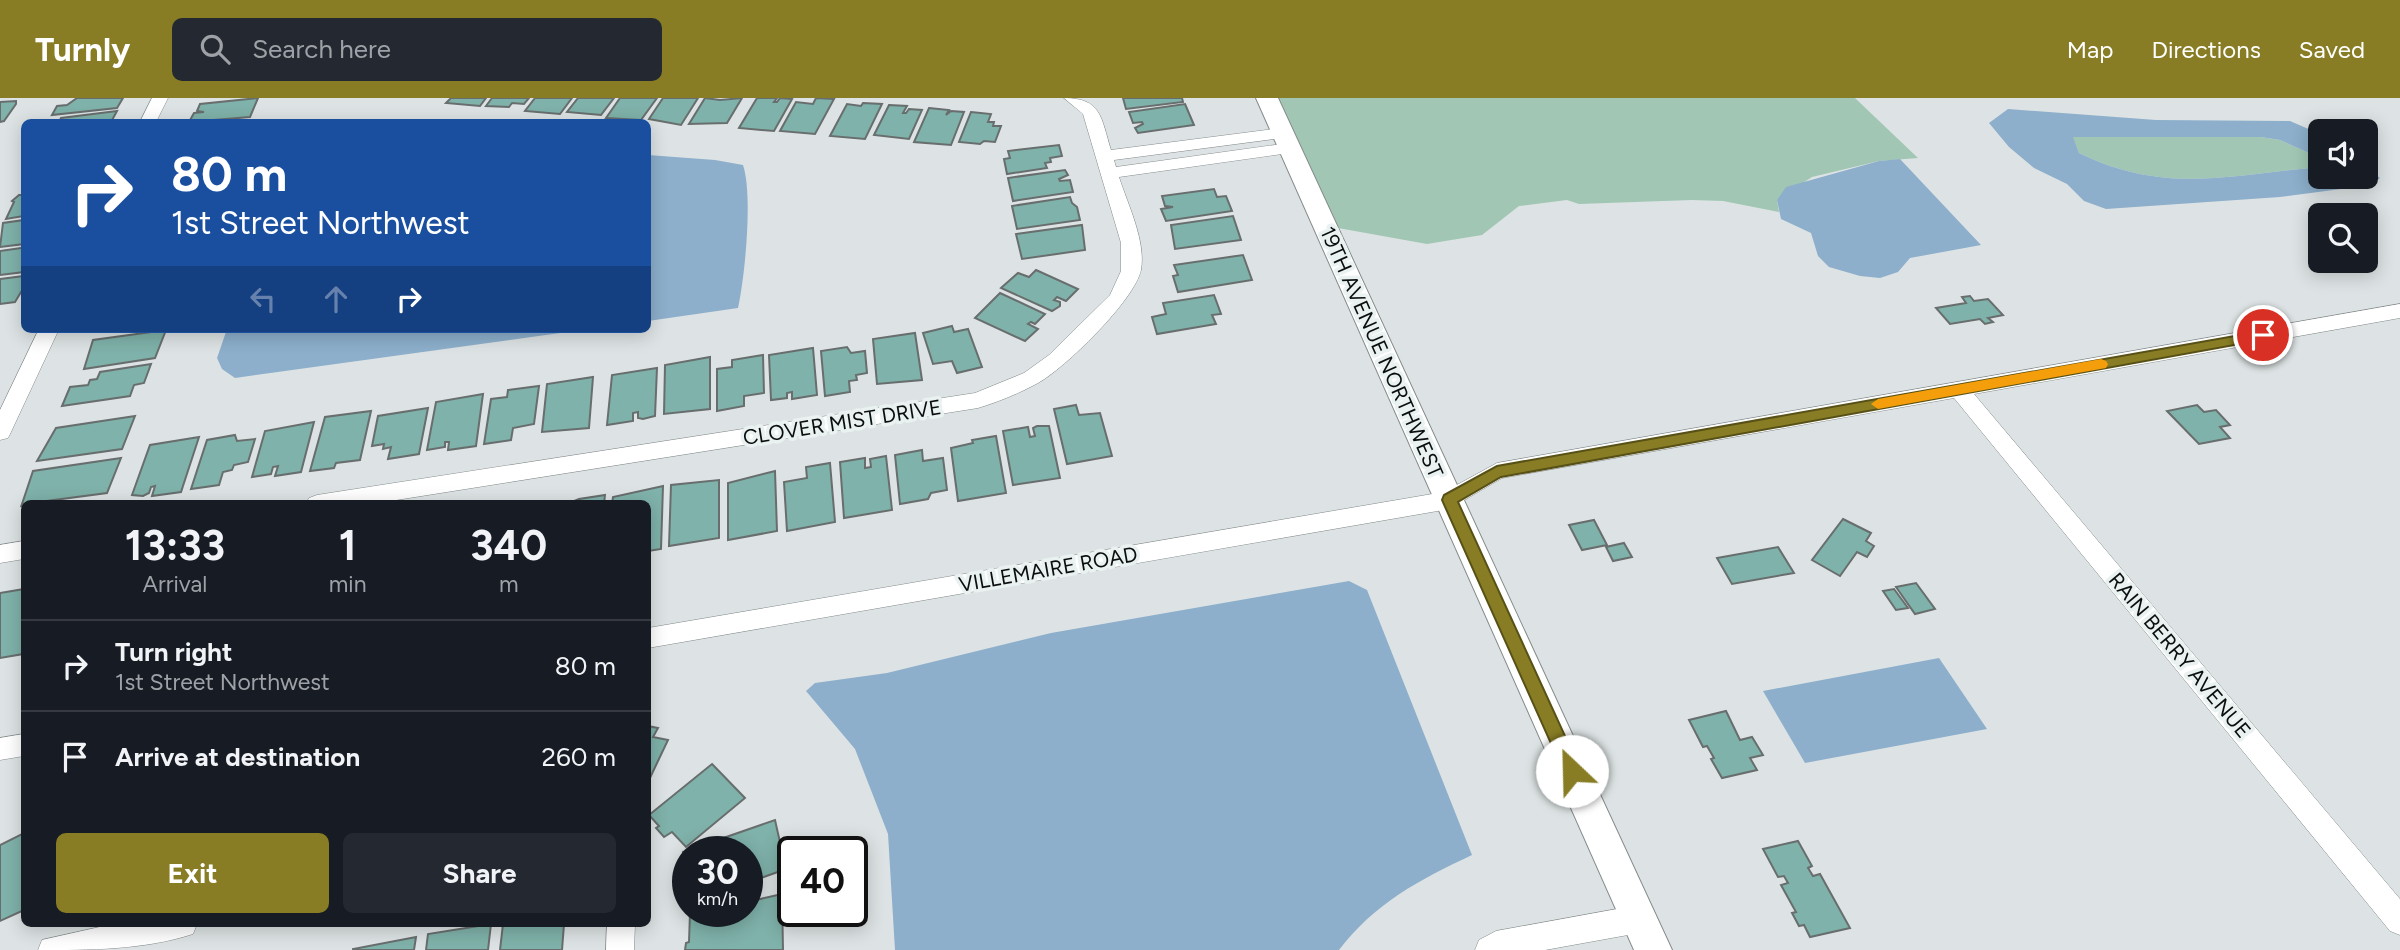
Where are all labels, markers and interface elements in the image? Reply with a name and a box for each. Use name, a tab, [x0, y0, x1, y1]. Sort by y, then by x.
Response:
search box	[172, 18, 662, 81]
text: Turnly	[35, 30, 130, 69]
icon: search	[196, 30, 234, 68]
text: Search here	[252, 33, 391, 65]
text: Map	[2067, 35, 2113, 64]
text: Directions	[2151, 35, 2261, 64]
text: Saved	[2299, 35, 2365, 64]
map controls	[2308, 119, 2378, 273]
button: sound	[2308, 119, 2378, 189]
text: 80 m	[171, 144, 287, 203]
icon: right	[56, 147, 147, 238]
button: search	[2308, 203, 2378, 273]
text: 1st Street Northwest	[171, 204, 470, 242]
street label: 19TH AVENUE NORTHWEST	[1315, 223, 1449, 482]
icon: left	[244, 280, 282, 318]
icon: ahead	[317, 280, 355, 318]
icon: right	[390, 280, 428, 318]
pin	[2233, 305, 2293, 365]
icon: arrive	[2244, 316, 2282, 354]
street label: CLOVER MIST DRIVE	[741, 394, 943, 450]
text: 13:33	[125, 520, 225, 571]
text: 1	[339, 520, 356, 571]
text: 340	[470, 520, 547, 571]
street label: VILLEMAIRE ROAD	[957, 541, 1139, 597]
street label: RAIN BERRY AVENUE	[2104, 567, 2256, 743]
text: Arrival	[142, 570, 207, 598]
text: min	[329, 570, 367, 598]
text: m	[499, 570, 519, 598]
text: Turn right	[115, 636, 232, 668]
icon: right	[56, 647, 94, 685]
text: 80 m	[555, 650, 616, 682]
text: 1st Street Northwest	[115, 668, 330, 696]
position arrow	[1535, 734, 1609, 808]
icon: arrive	[56, 738, 94, 776]
text: Arrive at destination	[115, 741, 360, 773]
text: 260 m	[542, 741, 616, 773]
button: Exit	[56, 833, 329, 913]
button: Share	[343, 833, 616, 913]
speed limit sign: 40	[777, 836, 868, 927]
text: 30	[696, 851, 739, 893]
text: km/h	[697, 888, 738, 910]

